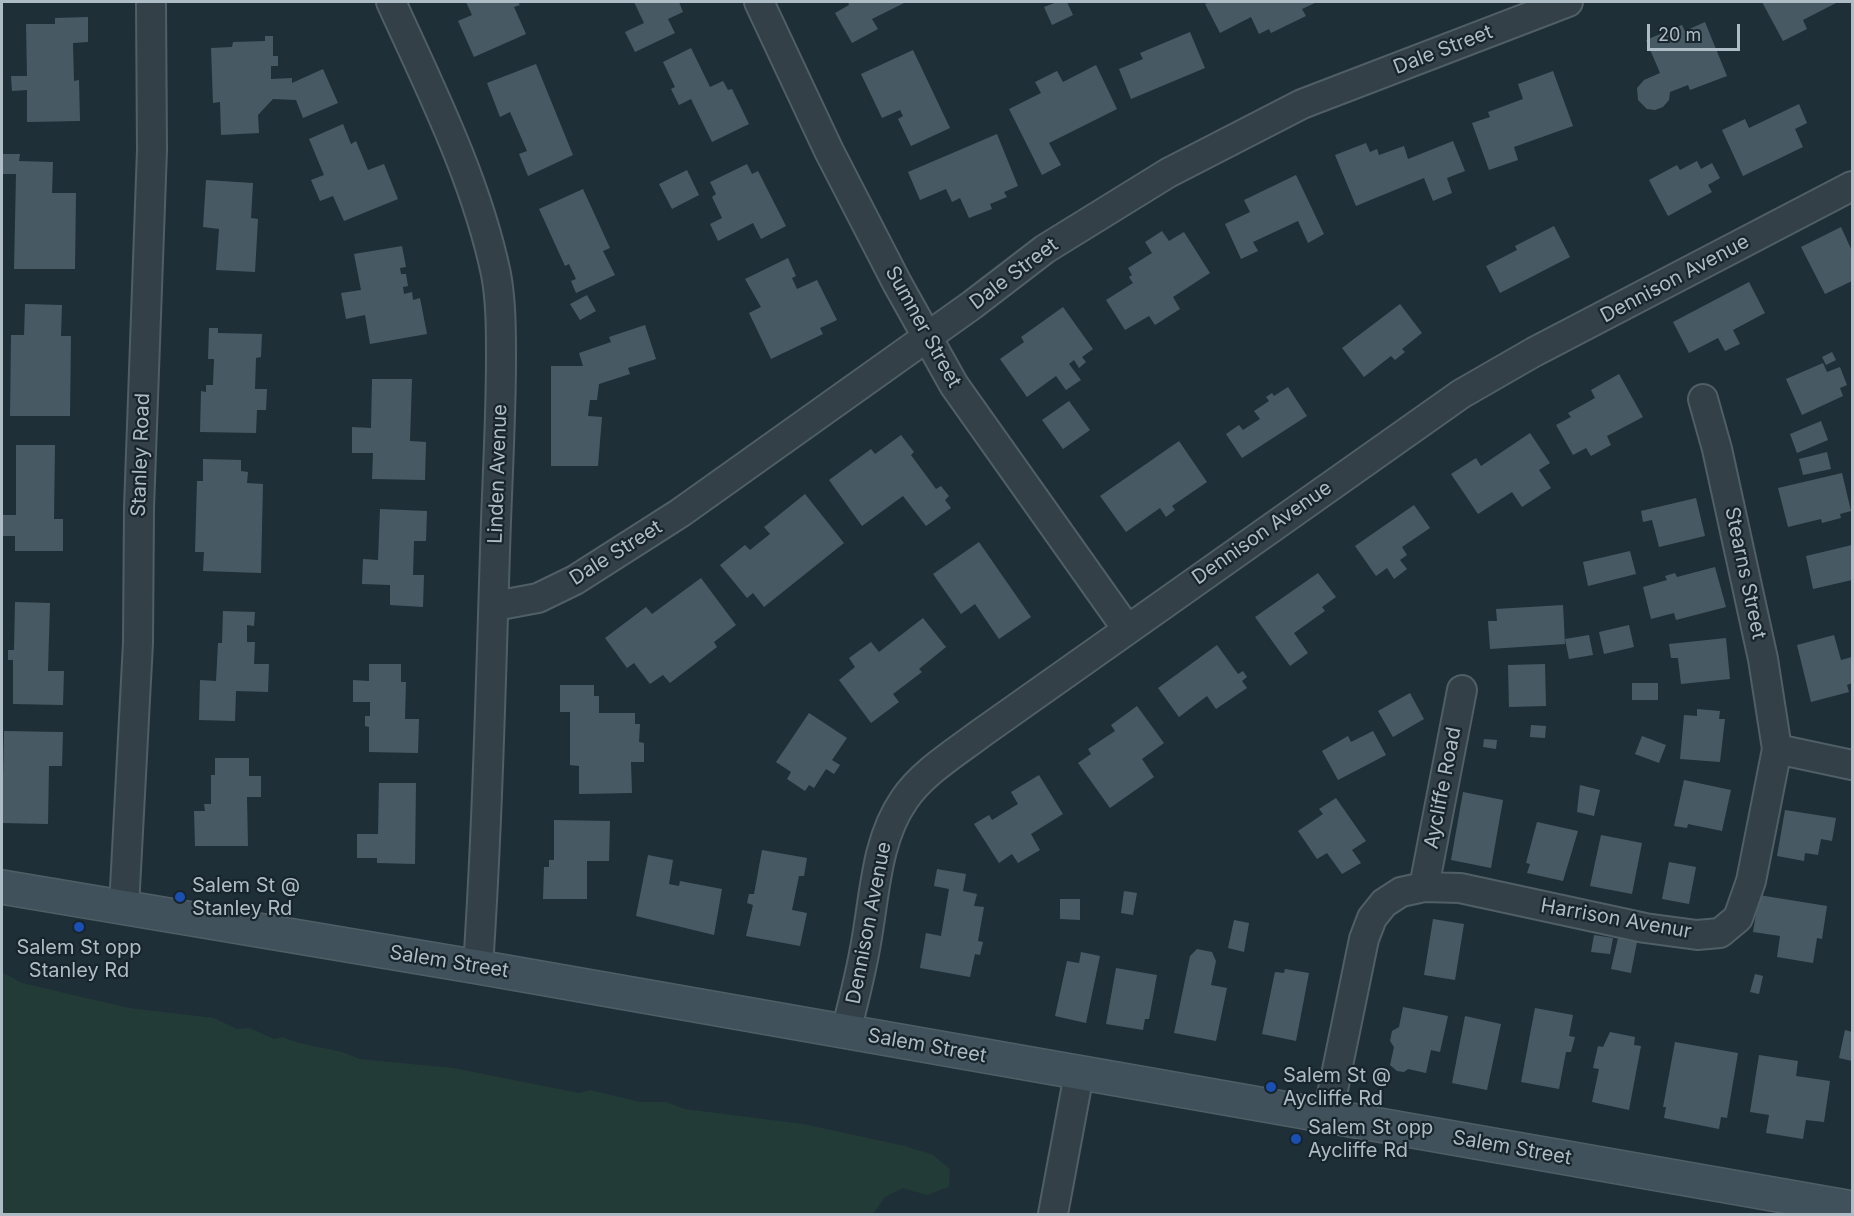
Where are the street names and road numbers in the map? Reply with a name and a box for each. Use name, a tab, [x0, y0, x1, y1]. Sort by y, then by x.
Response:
street label: Dale Street	[1390, 20, 1496, 80]
street label: Dennison Avenue	[1597, 230, 1753, 328]
street label: Dale Street	[965, 233, 1063, 315]
street label: Sumner Street	[880, 262, 966, 392]
street label: Stanley Road	[127, 393, 155, 517]
street label: Linden Avenue	[484, 404, 512, 544]
street label: Dennison Avenue	[1188, 476, 1336, 590]
street label: Stearns Street	[1719, 505, 1771, 641]
street label: Dale Street	[565, 515, 667, 591]
street label: Aycliffe Road	[1419, 725, 1467, 851]
street label: Dennison Avenue	[841, 840, 897, 1006]
street label: Harrison Avenur	[1539, 894, 1693, 944]
street label: Salem Street	[388, 941, 510, 983]
street label: Salem Street	[866, 1024, 988, 1068]
street label: Salem Street	[1451, 1126, 1573, 1170]

